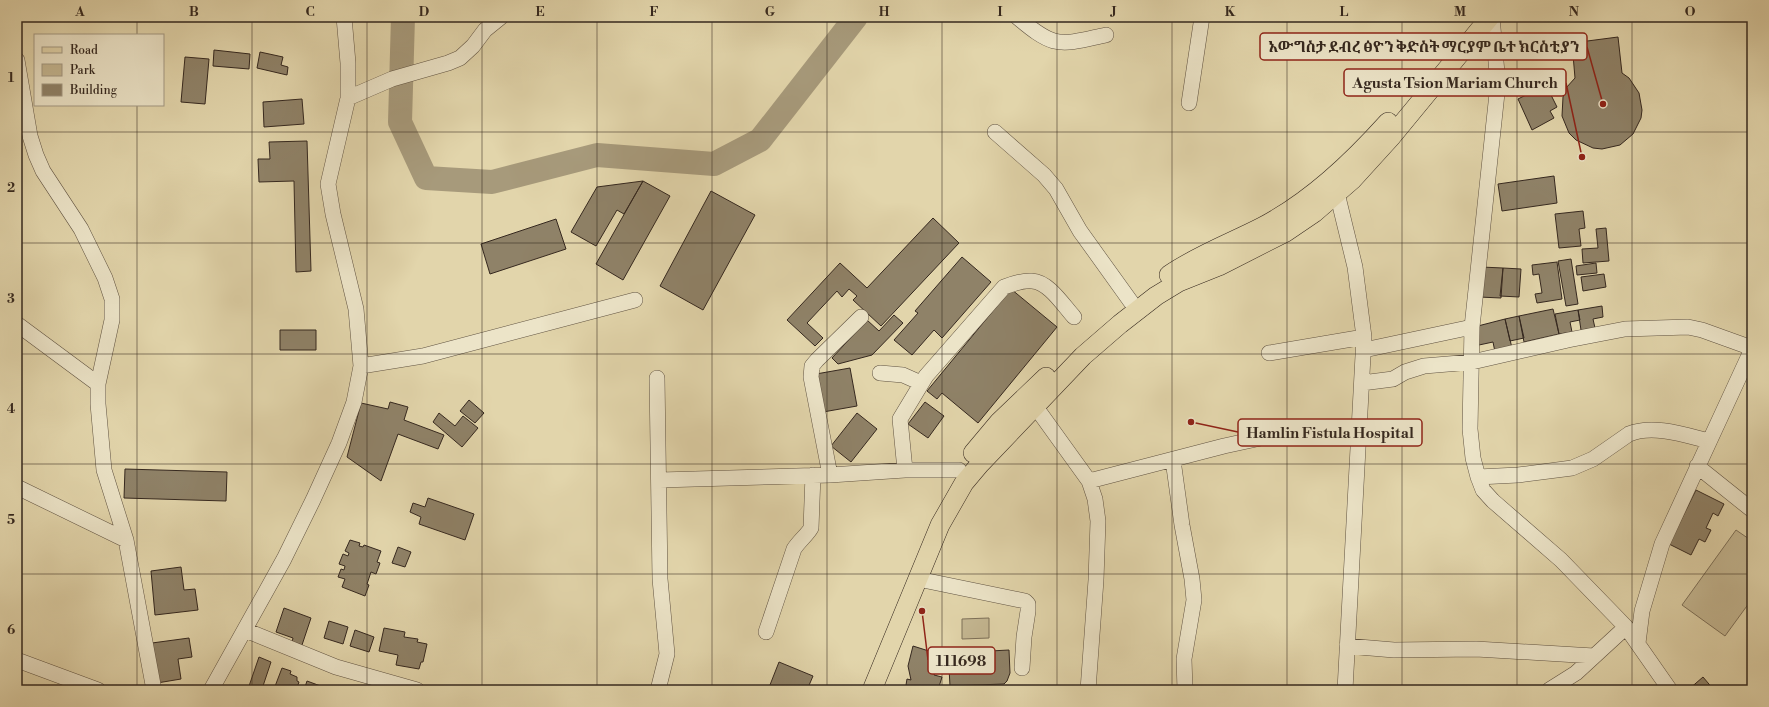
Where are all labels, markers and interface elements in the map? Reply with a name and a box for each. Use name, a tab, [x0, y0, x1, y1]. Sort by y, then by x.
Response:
text: A	[74, 4, 85, 20]
text: B	[189, 4, 199, 20]
text: C	[305, 4, 315, 20]
text: D	[419, 4, 429, 20]
text: E	[535, 4, 545, 20]
text: F	[649, 4, 659, 20]
text: G	[765, 4, 776, 20]
text: H	[879, 4, 890, 20]
text: I	[997, 4, 1003, 20]
text: J	[1109, 4, 1117, 20]
text: K	[1225, 4, 1236, 20]
text: L	[1340, 4, 1349, 20]
text: M	[1454, 4, 1466, 20]
text: N	[1569, 4, 1580, 20]
text: O	[1685, 4, 1696, 20]
callout: አውግስታ ደብረ ፅዮን ቅድስት ማርያም ቤተ ክርስቲያን	[1260, 33, 1587, 60]
legend	[34, 34, 164, 106]
text: አውግስታ ደብረ ፅዮን ቅድስት ማርያም ቤተ ክርስቲያን	[1269, 38, 1579, 57]
text: Road	[70, 43, 98, 58]
text: Park	[70, 63, 96, 78]
callout: Agusta Tsion Mariam Church	[1344, 69, 1566, 96]
text: 1	[8, 70, 15, 86]
text: Agusta Tsion Mariam Church	[1351, 74, 1559, 93]
text: Building	[69, 83, 118, 98]
text: 2	[7, 180, 15, 196]
text: 3	[7, 291, 15, 307]
text: 4	[7, 401, 16, 417]
callout: Hamlin Fistula Hospital	[1238, 419, 1422, 446]
text: Hamlin Fistula Hospital	[1246, 424, 1414, 443]
text: 5	[7, 512, 15, 528]
text: 6	[7, 622, 15, 638]
callout: 111698	[928, 647, 995, 674]
text: 111698	[936, 652, 987, 671]

